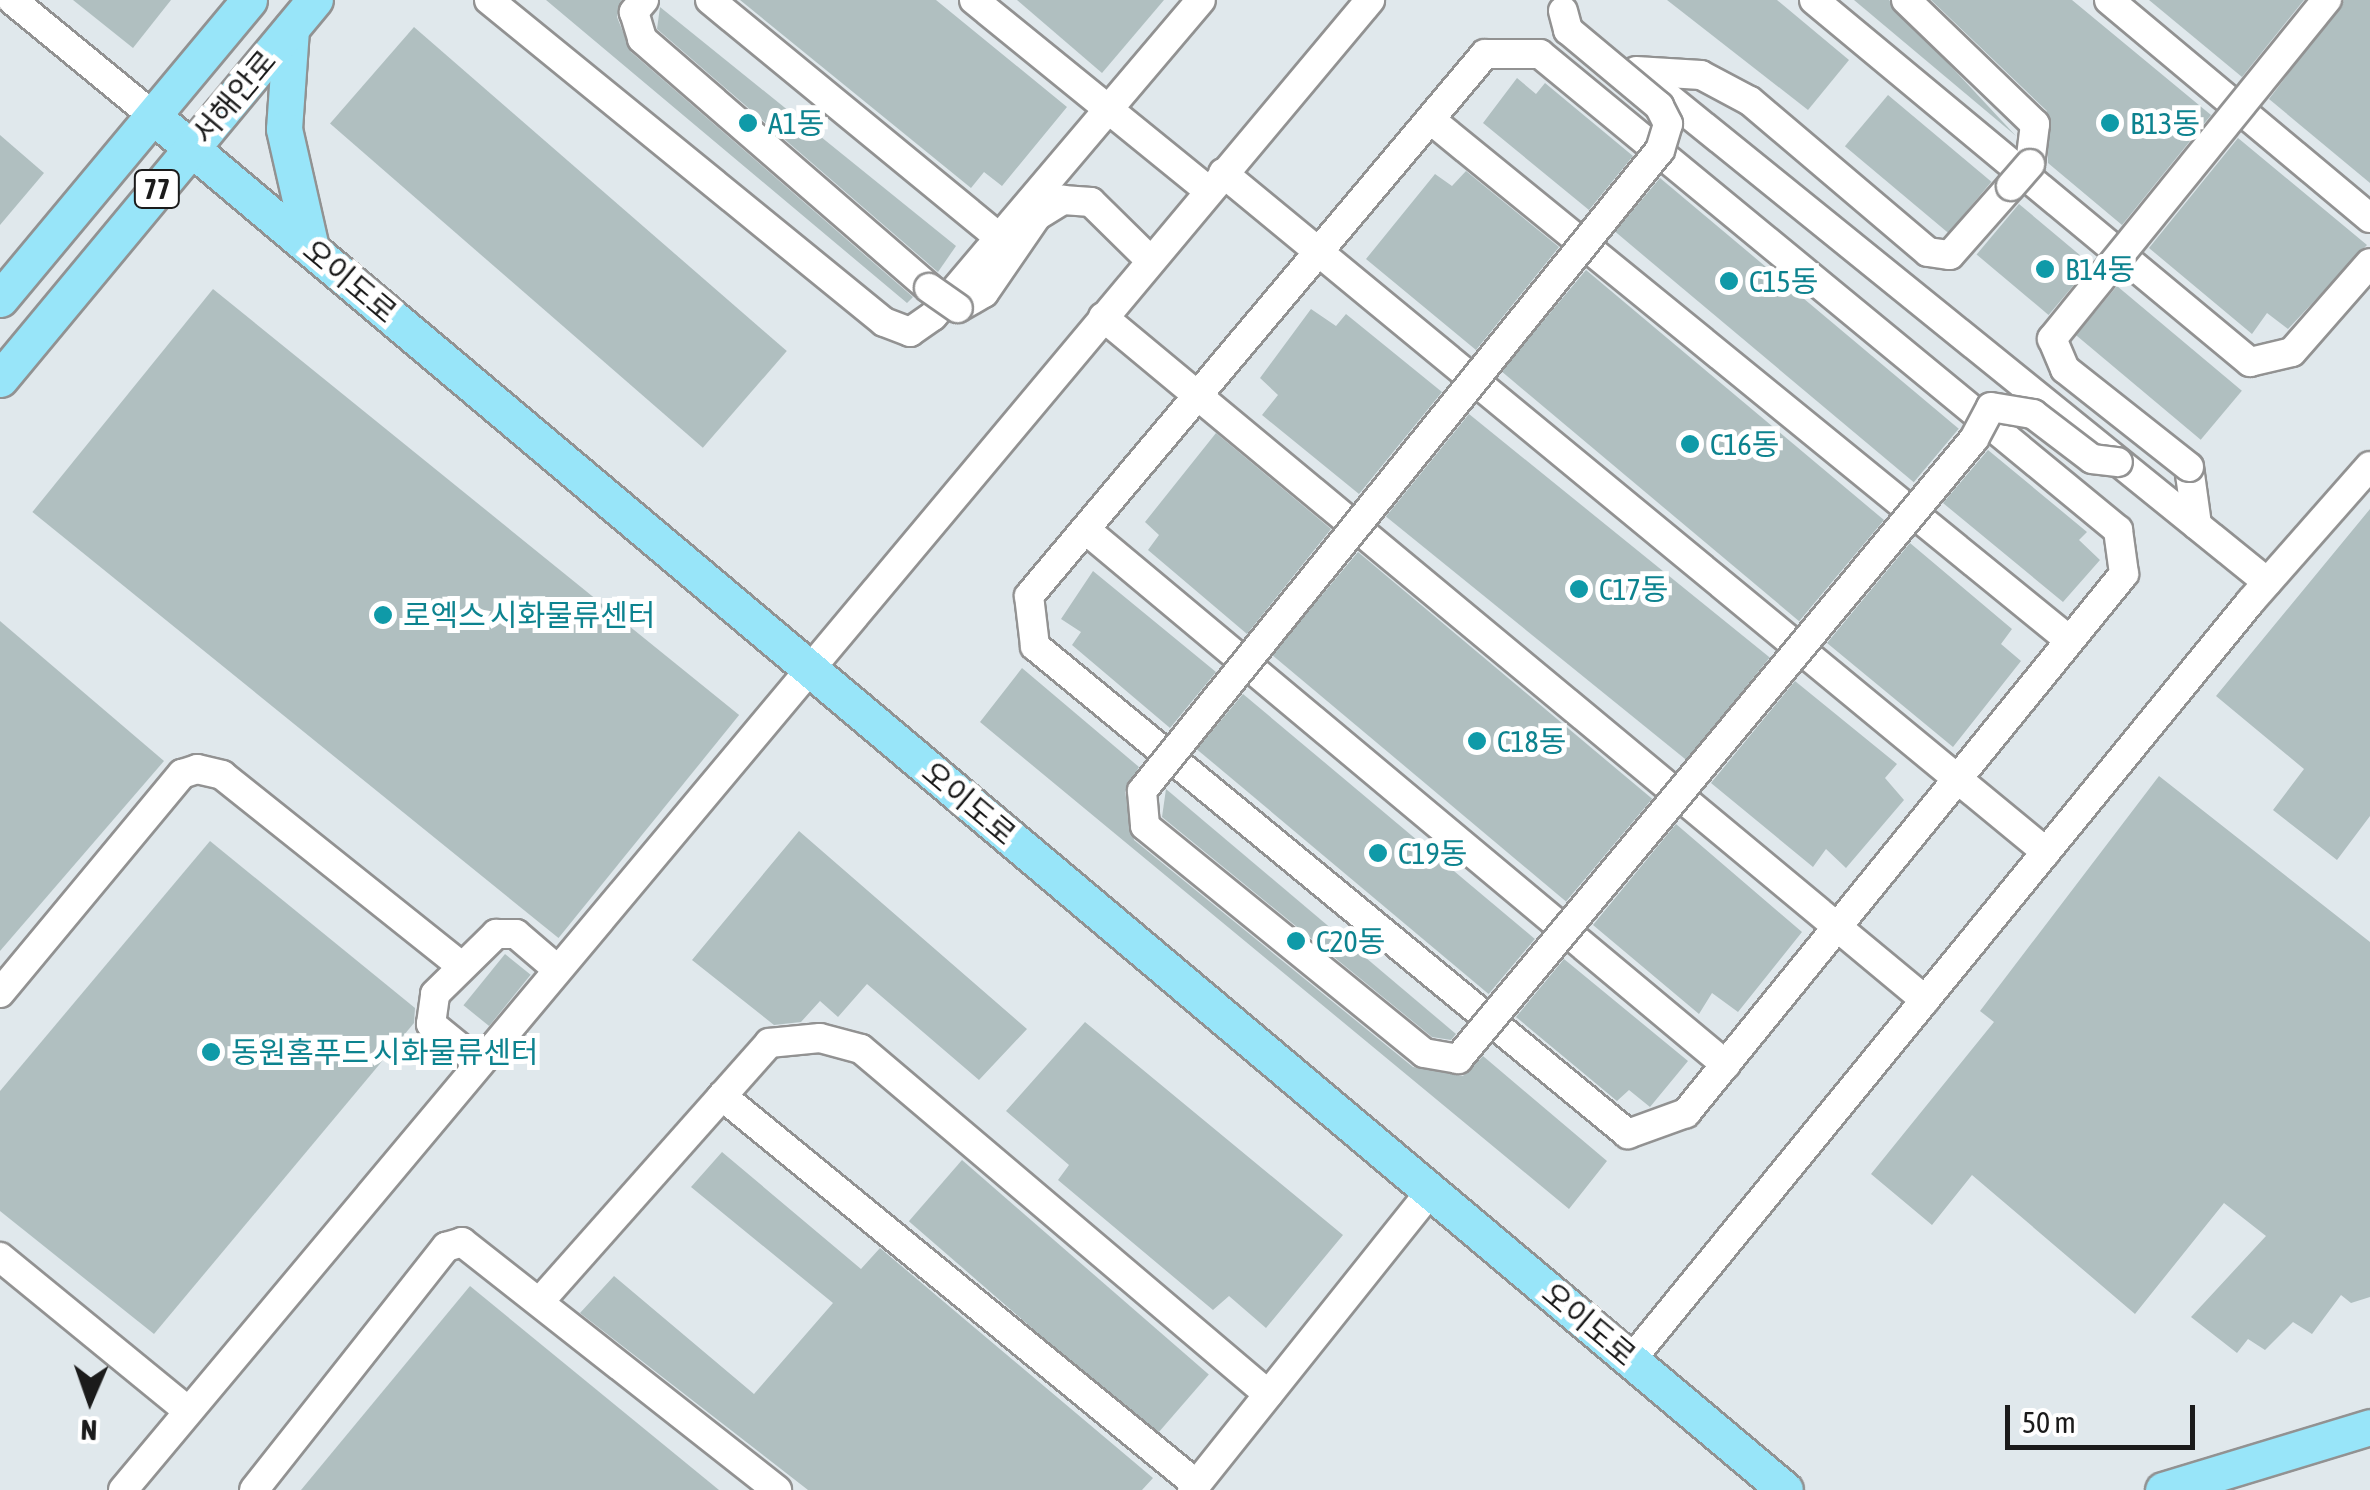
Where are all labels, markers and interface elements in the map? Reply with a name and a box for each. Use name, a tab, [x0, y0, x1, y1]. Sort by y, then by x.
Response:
street label: 서해안로	[185, 43, 283, 151]
place label: A1동	[768, 105, 824, 141]
place label: B13동	[2130, 105, 2200, 141]
marker: A1동	[737, 112, 759, 134]
marker: B13동	[2099, 112, 2121, 134]
road number: 77	[132, 166, 182, 212]
street label: 오이도로	[296, 232, 404, 330]
place label: B14동	[2065, 251, 2135, 287]
marker: B14동	[2034, 258, 2056, 280]
place label: C15동	[1749, 263, 1818, 299]
marker: C15동	[1718, 270, 1740, 292]
place label: C16동	[1710, 426, 1779, 462]
marker: C16동	[1679, 433, 1701, 455]
place label: C17동	[1599, 571, 1668, 607]
marker: C17동	[1568, 578, 1590, 600]
place label: 로엑스 시화물류센터	[403, 597, 656, 633]
marker: 로엑스 시화물류센터	[372, 604, 394, 626]
place label: C18동	[1497, 723, 1566, 759]
marker: C18동	[1466, 730, 1488, 752]
street label: 오이도로	[915, 754, 1023, 852]
place label: C19동	[1398, 835, 1467, 871]
marker: C19동	[1367, 842, 1389, 864]
place label: C20동	[1316, 923, 1385, 959]
marker: C20동	[1285, 930, 1307, 952]
place label: 동원홈푸드 시화물류센터	[231, 1034, 539, 1070]
marker: 동원홈푸드 시화물류센터	[200, 1041, 222, 1063]
street label: 오이도로	[1535, 1275, 1643, 1373]
north arrow	[40, 1350, 140, 1450]
scale bar	[2010, 1385, 2200, 1447]
text: 50 m	[2022, 1405, 2076, 1439]
text: N	[80, 1414, 98, 1446]

